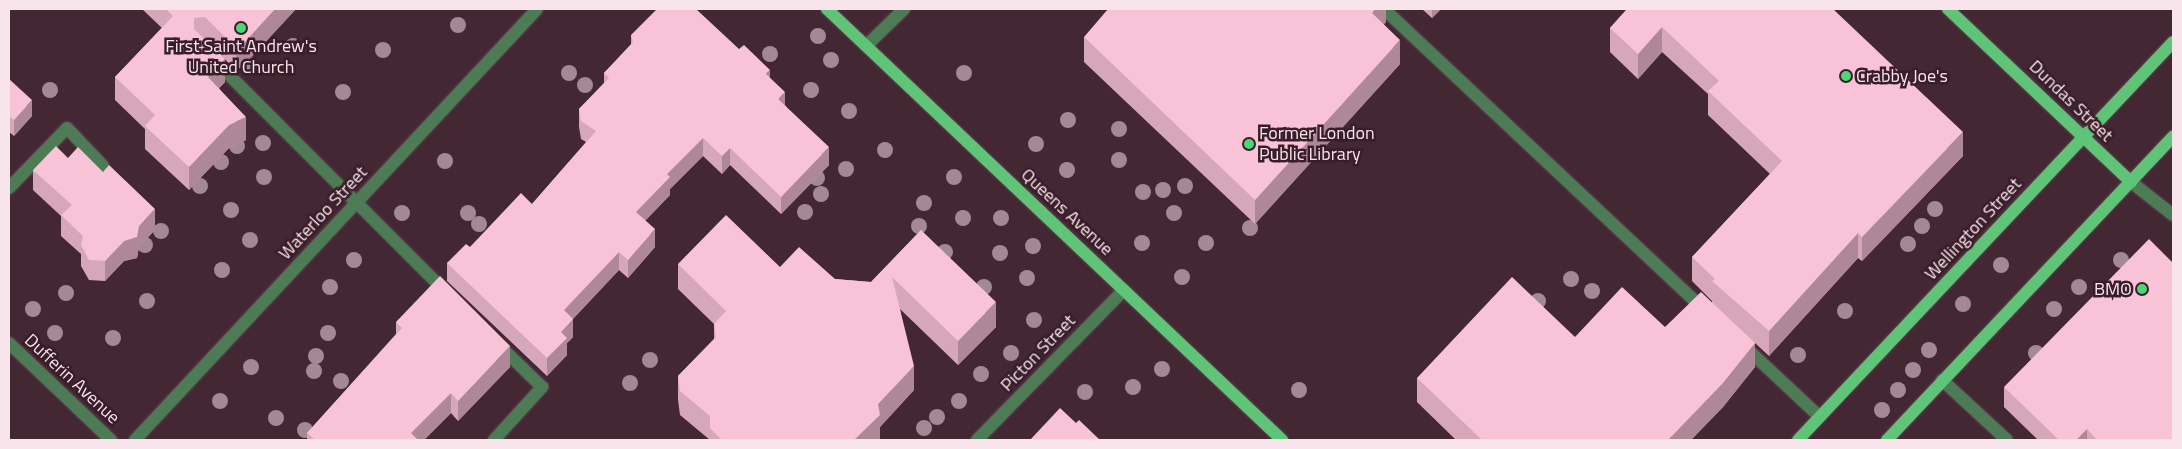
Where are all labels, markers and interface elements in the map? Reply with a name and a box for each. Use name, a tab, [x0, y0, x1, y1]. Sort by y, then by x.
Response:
marker: First Saint Andrew's United Church	[235, 22, 247, 34]
place label: First Saint Andrew's United Church	[165, 36, 317, 78]
street label: Dundas Street	[2025, 56, 2117, 146]
place label: Crabby Joe's	[1856, 65, 1948, 87]
marker: Crabby Joe's	[1840, 70, 1852, 82]
place label: Former London Public Library	[1259, 123, 1375, 166]
marker: Former London Public Library	[1243, 138, 1255, 150]
street label: Waterloo Street	[274, 162, 372, 264]
street label: Queens Avenue	[1017, 164, 1117, 260]
street label: Wellington Street	[1920, 173, 2026, 285]
place label: BMO	[2094, 278, 2132, 300]
marker: BMO	[2136, 283, 2148, 295]
street label: Picton Street	[996, 310, 1080, 396]
street label: Dufferin Avenue	[20, 329, 124, 429]

